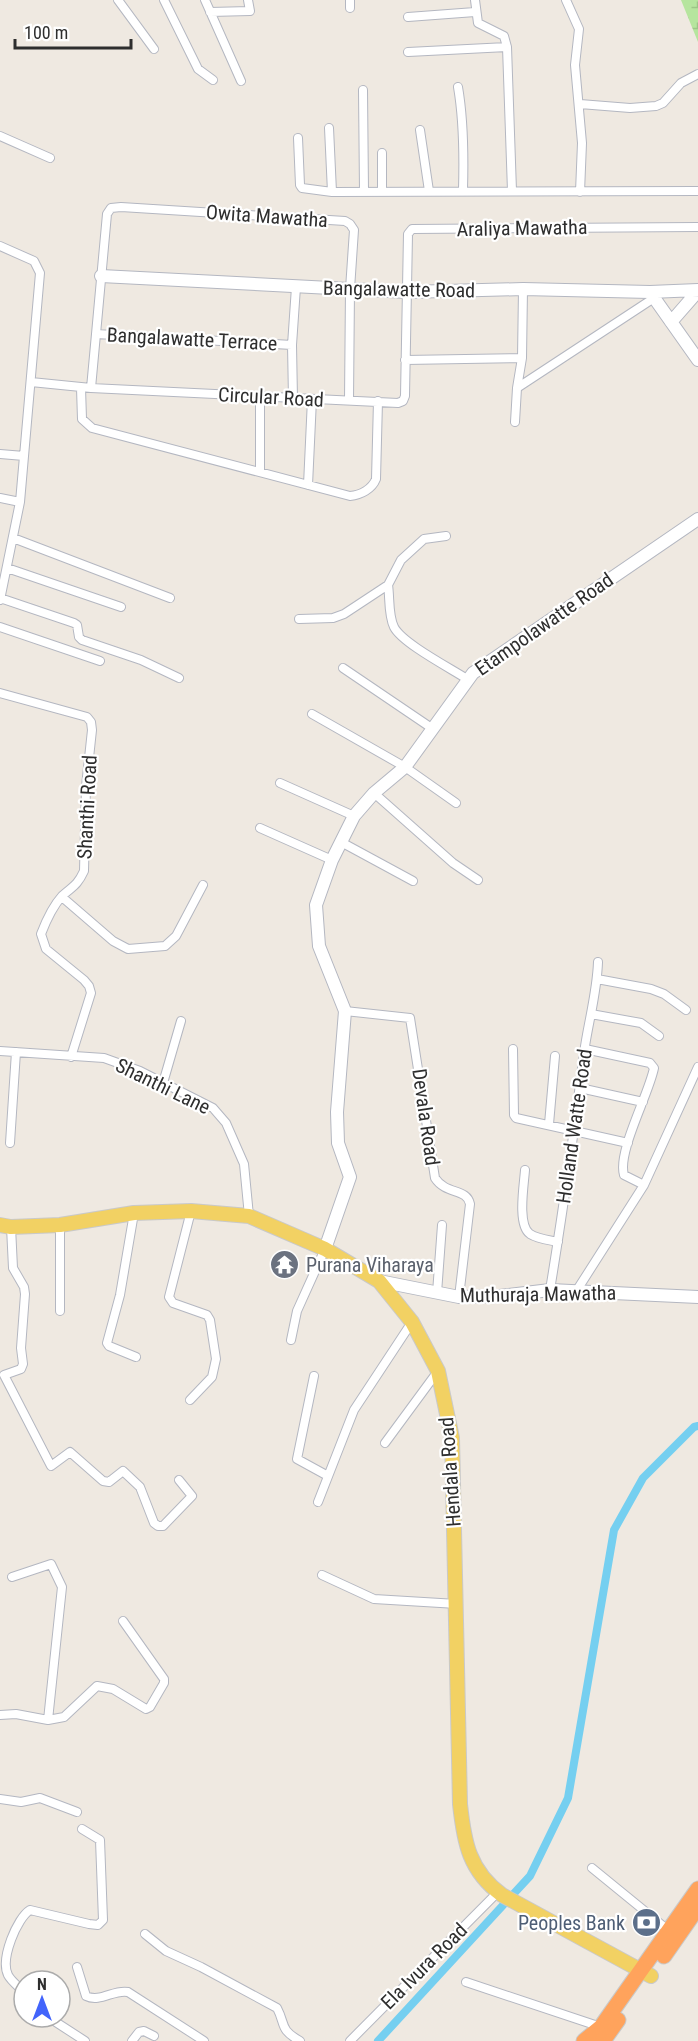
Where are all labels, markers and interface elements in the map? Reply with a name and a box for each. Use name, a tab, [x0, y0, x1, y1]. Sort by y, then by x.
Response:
scale bar	[15, 12, 130, 50]
text: 100 m	[24, 22, 68, 43]
street label: Owita Mawatha	[205, 200, 329, 232]
street label: Araliya Mawatha	[456, 215, 588, 241]
street label: Bangalawatte Road	[323, 276, 475, 302]
street label: Bangalawatte Terrace	[106, 323, 278, 355]
street label: Circular Road	[218, 382, 324, 412]
street label: Etampolawatte Road	[470, 567, 618, 681]
street label: Shanthi Road	[72, 754, 102, 860]
street label: Holland Watte Road	[551, 1047, 597, 1205]
street label: Shanthi Lane	[112, 1053, 214, 1119]
street label: Devala Road	[407, 1067, 445, 1167]
temple icon: Purana Viharaya	[269, 1249, 301, 1281]
place label: Purana Viharaya	[306, 1253, 434, 1277]
street label: Muthuraja Mawatha	[460, 1281, 616, 1307]
street label: Hendala Road	[434, 1416, 466, 1528]
bank icon: Peoples Bank	[630, 1907, 662, 1939]
place label: Peoples Bank	[518, 1911, 625, 1935]
street label: Ela Ivura Road	[376, 1918, 472, 2014]
north arrow	[12, 1969, 72, 2029]
text: N	[37, 1975, 47, 1994]

